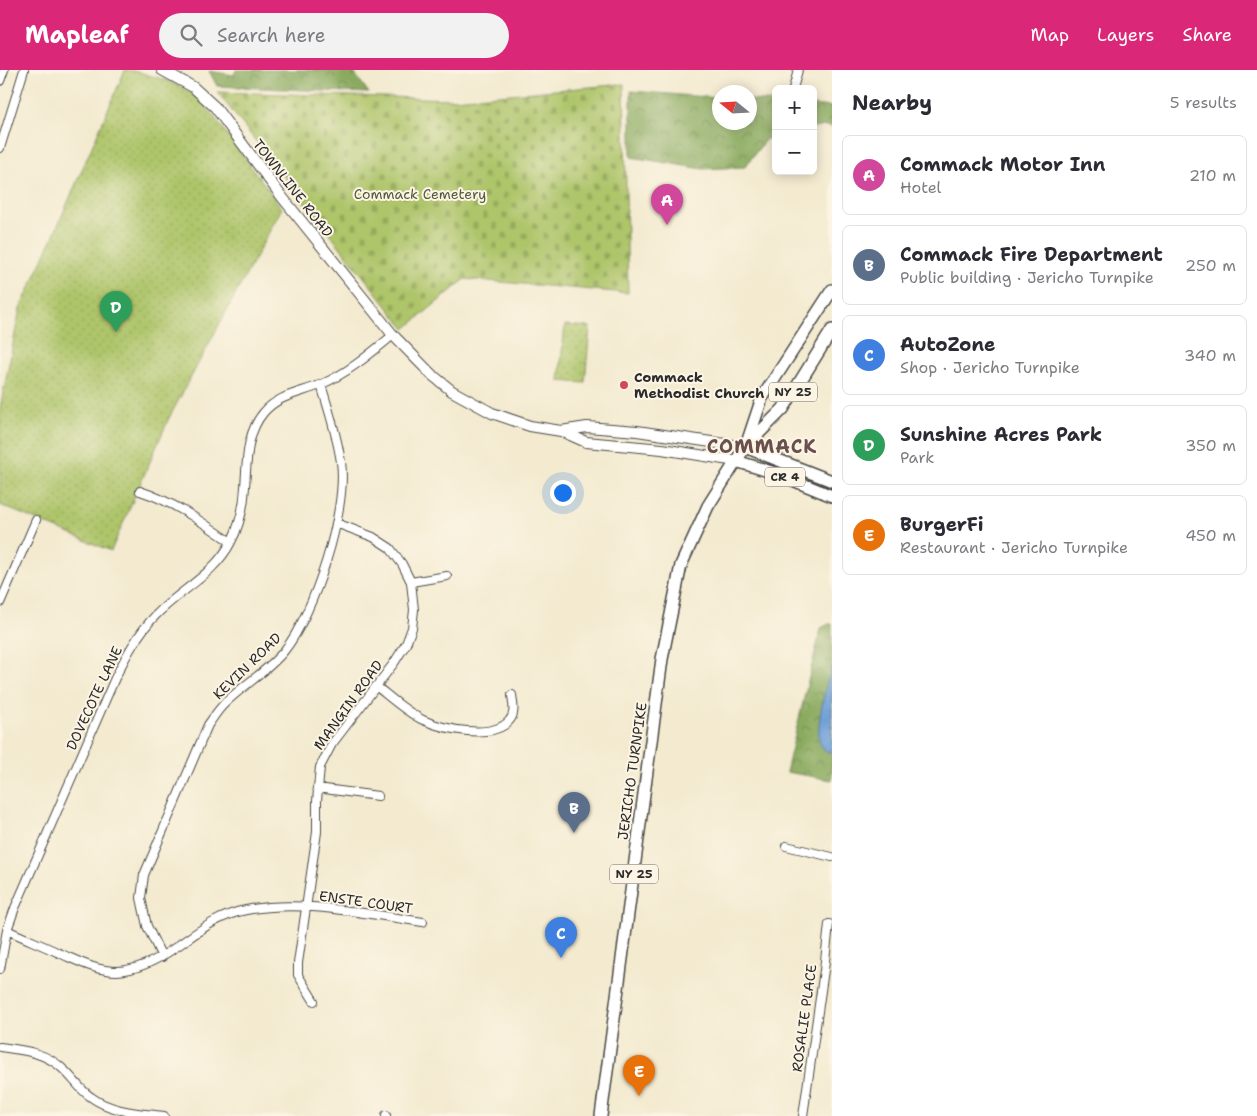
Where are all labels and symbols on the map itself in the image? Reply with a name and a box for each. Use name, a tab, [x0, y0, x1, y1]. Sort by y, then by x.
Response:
north arrow	[712, 85, 757, 130]
street label: TOWNLINE ROAD	[249, 135, 337, 241]
pin: A	[651, 184, 683, 225]
park label: Commack Cemetery	[354, 185, 486, 203]
pin: D	[100, 291, 132, 332]
place label: Commack Methodist Church	[634, 368, 764, 402]
marker: Commack Methodist Church	[618, 379, 630, 391]
road number: NY 25	[769, 383, 817, 402]
district label: COMMACK	[707, 434, 817, 459]
road number: CR 4	[765, 468, 805, 487]
your location	[550, 480, 576, 506]
street label: KEVIN ROAD	[209, 629, 285, 703]
street label: DOVECOTE LANE	[62, 643, 126, 753]
street label: MANGIN ROAD	[309, 657, 387, 753]
street label: JERICHO TURNPIKE	[613, 701, 651, 841]
pin: B	[558, 792, 590, 833]
road number: NY 25	[610, 864, 658, 884]
street label: ENSTE COURT	[318, 887, 414, 918]
pin: C	[545, 917, 577, 958]
street label: ROSALIE PLACE	[788, 963, 821, 1073]
pin: E	[623, 1055, 655, 1096]

